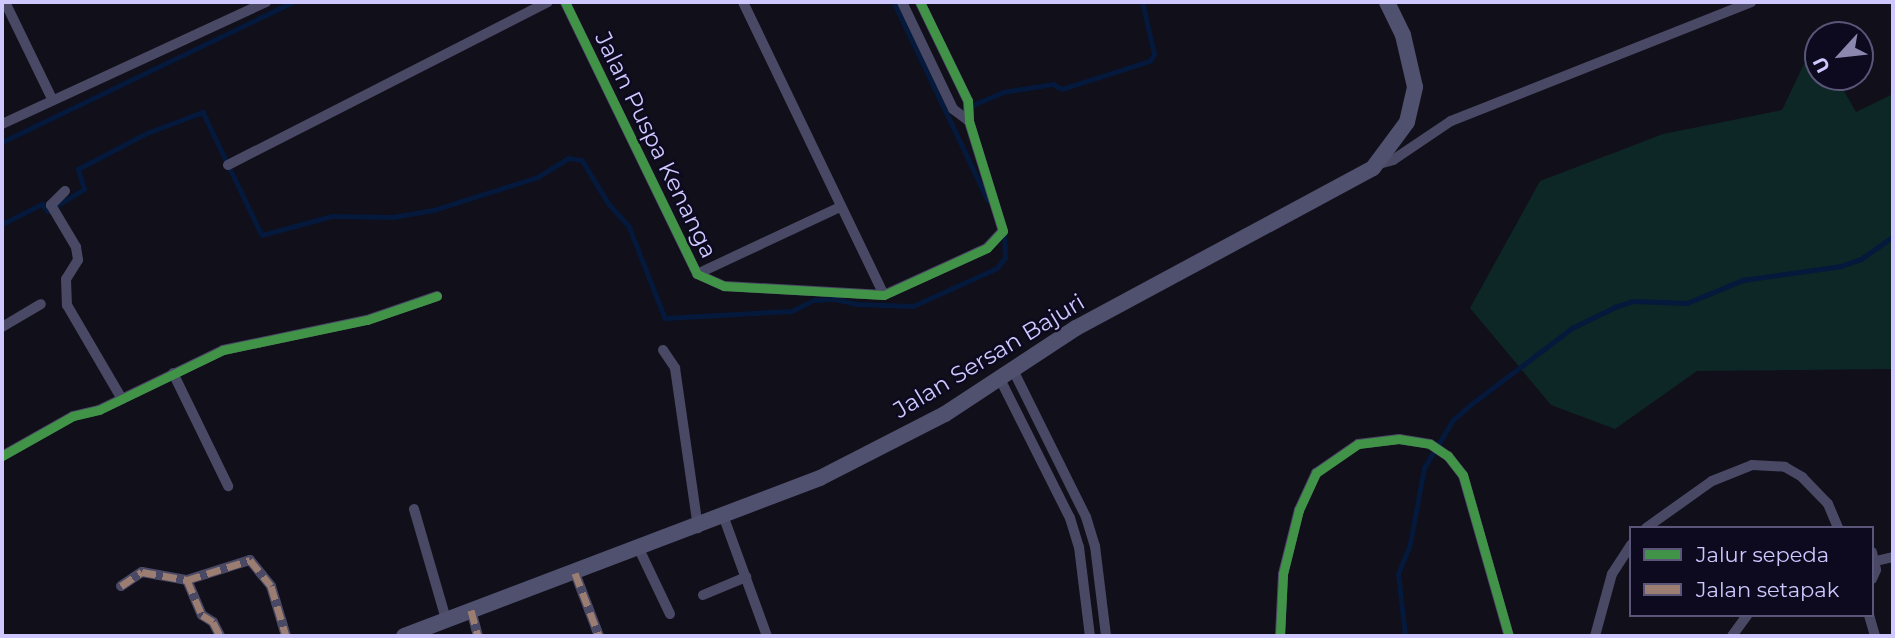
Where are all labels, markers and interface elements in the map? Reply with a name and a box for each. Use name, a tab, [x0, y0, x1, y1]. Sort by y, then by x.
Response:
north arrow	[1804, 21, 1874, 91]
street label: Jalan Puspa Kenanga	[589, 27, 723, 263]
text: U	[1808, 53, 1835, 77]
street label: Jalan Sersan Bajuri	[889, 288, 1089, 424]
legend	[1629, 526, 1874, 617]
text: Jalur sepeda	[1696, 542, 1829, 567]
text: Jalan setapak	[1696, 577, 1839, 602]

